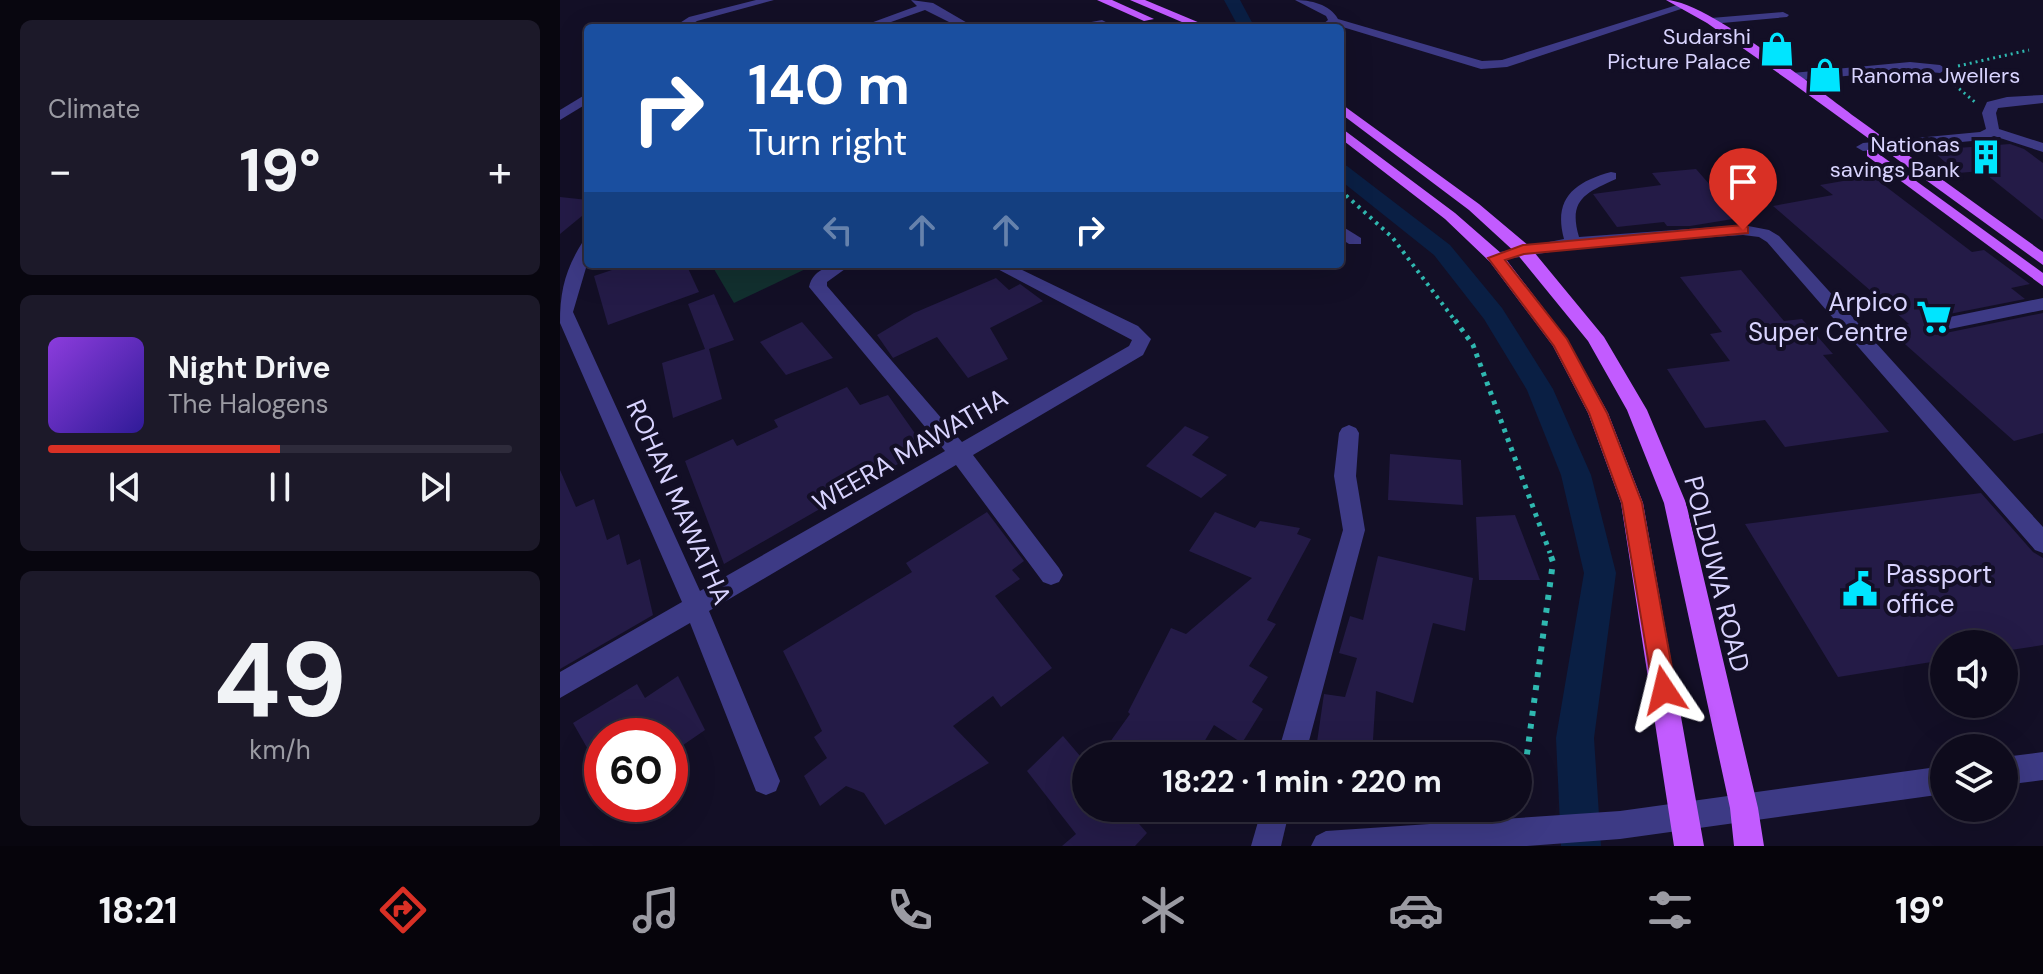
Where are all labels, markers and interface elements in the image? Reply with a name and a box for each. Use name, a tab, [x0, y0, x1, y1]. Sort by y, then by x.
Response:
place label: Sudarshi Picture Palace	[1607, 22, 1751, 76]
shop icon: Sudarshi Picture Palace	[1758, 30, 1796, 68]
text: 140 m	[748, 48, 910, 121]
icon: right	[616, 56, 720, 160]
shop icon: Ranoma Jwellers	[1806, 56, 1844, 94]
place label: Ranoma Jwellers	[1851, 61, 2020, 90]
text: Climate	[48, 92, 140, 126]
text: Turn right	[748, 119, 907, 166]
place label: Nationas savings Bank	[1830, 130, 1960, 184]
text: 19°	[239, 131, 321, 210]
building icon: Nationas savings Bank	[1967, 138, 2005, 176]
text: −	[48, 142, 72, 200]
text: +	[488, 142, 512, 200]
pin	[1709, 148, 1777, 230]
icon: arrive	[1721, 160, 1765, 204]
icon: left	[816, 208, 860, 252]
icon: ahead	[900, 208, 944, 252]
icon: ahead	[984, 208, 1028, 252]
icon: right	[1068, 208, 1112, 252]
place label: Arpico Super Centre	[1748, 285, 1908, 349]
supermarket icon: Arpico Super Centre	[1915, 298, 1953, 336]
text: Night Drive	[168, 348, 331, 387]
street label: WEERA MAWATHA	[806, 380, 1014, 520]
text: The Halogens	[168, 387, 328, 421]
street label: ROHAN MAWATHA	[619, 394, 739, 610]
icon: previous	[103, 465, 147, 509]
icon: pause	[258, 465, 302, 509]
icon: next	[413, 465, 457, 509]
street label: POLDUWA ROAD	[1676, 472, 1758, 676]
place label: Passport office	[1886, 557, 1992, 621]
public building icon: Passport office	[1841, 570, 1879, 608]
text: 49	[213, 613, 347, 748]
map controls	[1930, 630, 2018, 822]
button: sound	[1930, 630, 2018, 718]
position arrow	[1622, 648, 1706, 732]
speed limit sign: 60	[584, 718, 688, 822]
text: km/h	[249, 733, 311, 767]
button: layers	[1930, 734, 2018, 822]
text: 18:22 · 1 min · 220 m	[1162, 762, 1442, 801]
icon: directions	[375, 882, 431, 938]
icon: music	[628, 882, 684, 938]
icon: phone	[882, 882, 938, 938]
icon: climate	[1135, 882, 1191, 938]
icon: car	[1388, 882, 1444, 938]
icon: filters	[1642, 882, 1698, 938]
text: 18:21	[99, 887, 178, 934]
text: 19°	[1895, 887, 1944, 934]

